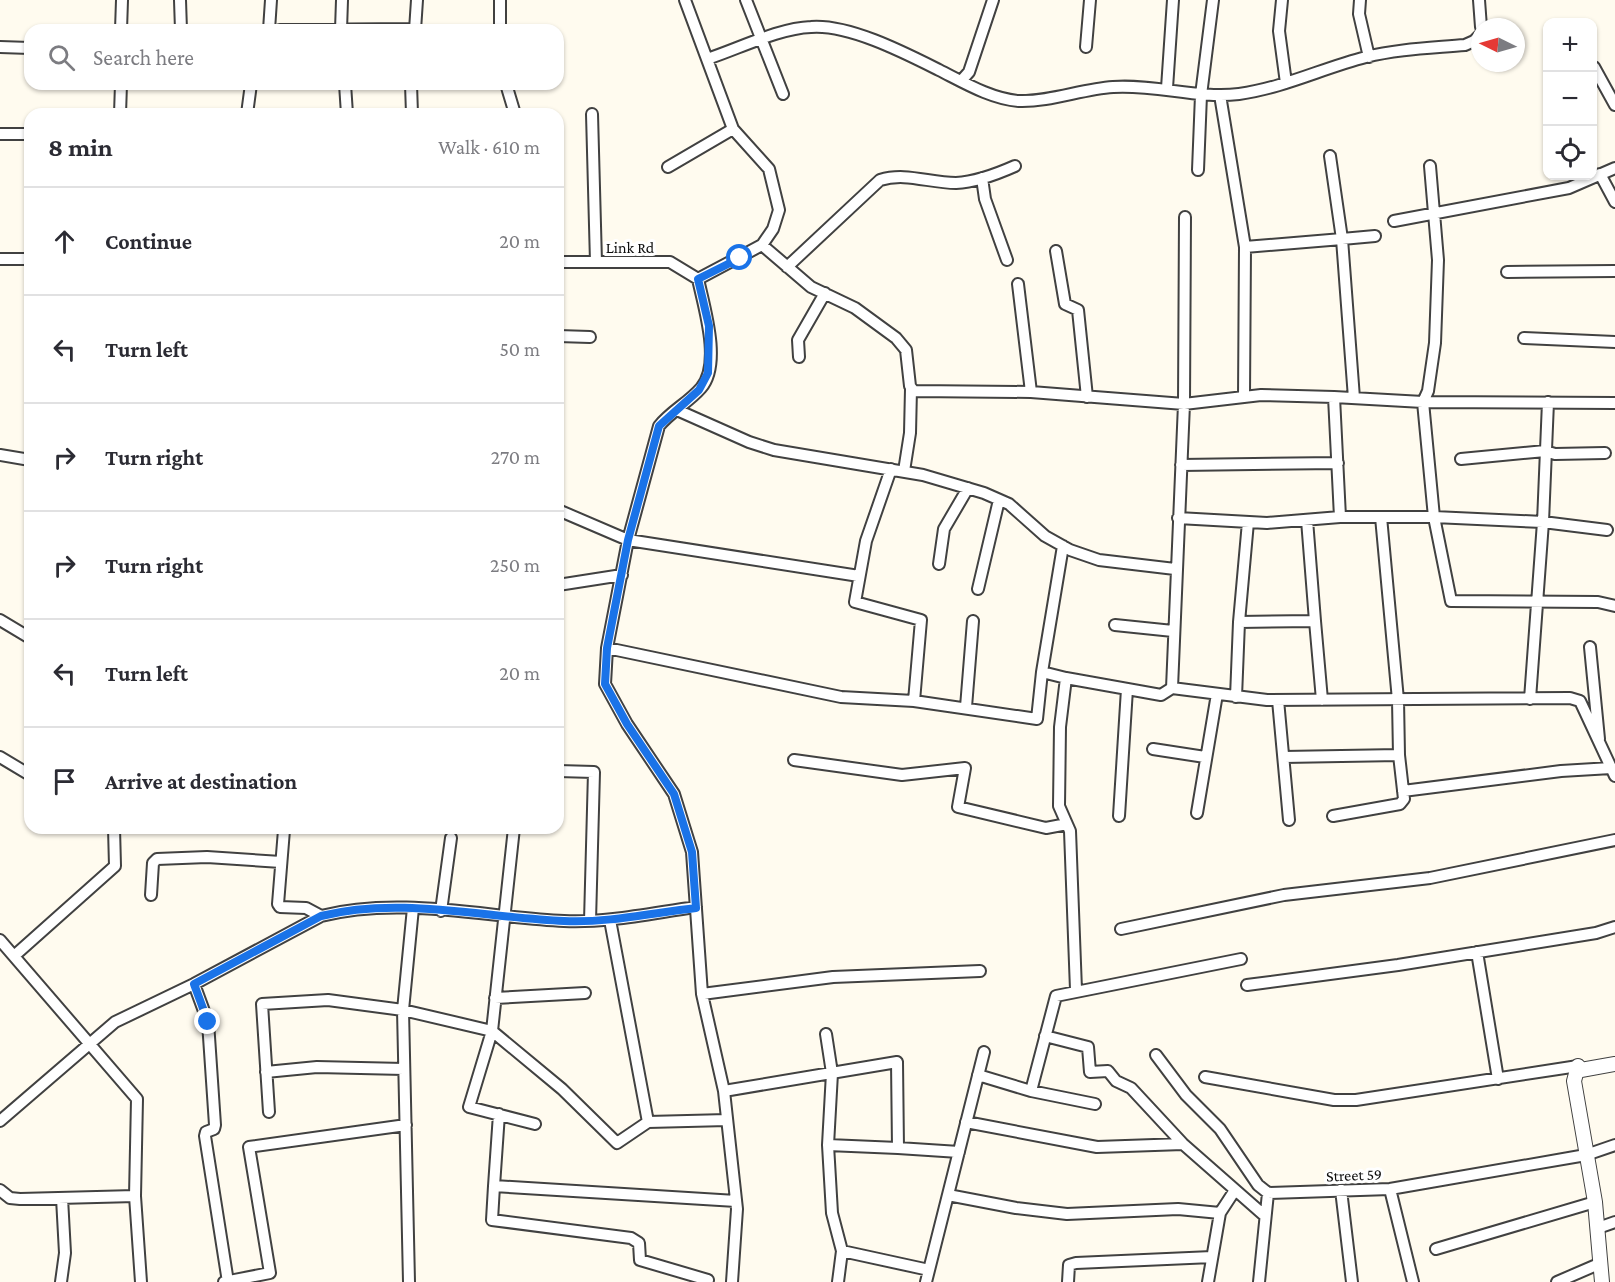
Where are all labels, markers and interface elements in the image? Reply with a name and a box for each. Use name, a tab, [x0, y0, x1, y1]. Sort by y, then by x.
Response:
north arrow	[1471, 18, 1525, 72]
map controls	[1543, 18, 1597, 180]
button: +	[1543, 18, 1597, 72]
search box	[24, 24, 564, 90]
icon: search	[45, 41, 78, 74]
text: Search here	[93, 45, 194, 70]
button: −	[1543, 72, 1597, 126]
button: locate	[1543, 126, 1597, 180]
text: 8 min	[48, 133, 113, 162]
text: Walk · 610 m	[438, 136, 540, 158]
icon: ahead	[48, 225, 81, 258]
text: Continue	[105, 229, 192, 254]
text: 20 m	[499, 230, 540, 252]
street label: Link Rd	[606, 239, 655, 256]
route start	[726, 244, 752, 270]
icon: left	[48, 333, 81, 366]
text: Turn left	[105, 337, 188, 362]
text: 50 m	[499, 338, 540, 360]
icon: right	[48, 441, 81, 474]
text: Turn right	[105, 445, 203, 470]
text: 270 m	[491, 446, 540, 468]
icon: right	[48, 549, 81, 582]
text: Turn right	[105, 553, 203, 578]
text: 250 m	[490, 554, 540, 576]
icon: left	[48, 657, 81, 690]
text: Turn left	[105, 661, 188, 686]
text: 20 m	[499, 662, 540, 684]
icon: arrive	[48, 765, 81, 798]
text: Arrive at destination	[105, 769, 297, 794]
route end	[194, 1008, 220, 1034]
street label: Street 59	[1326, 1166, 1382, 1184]

